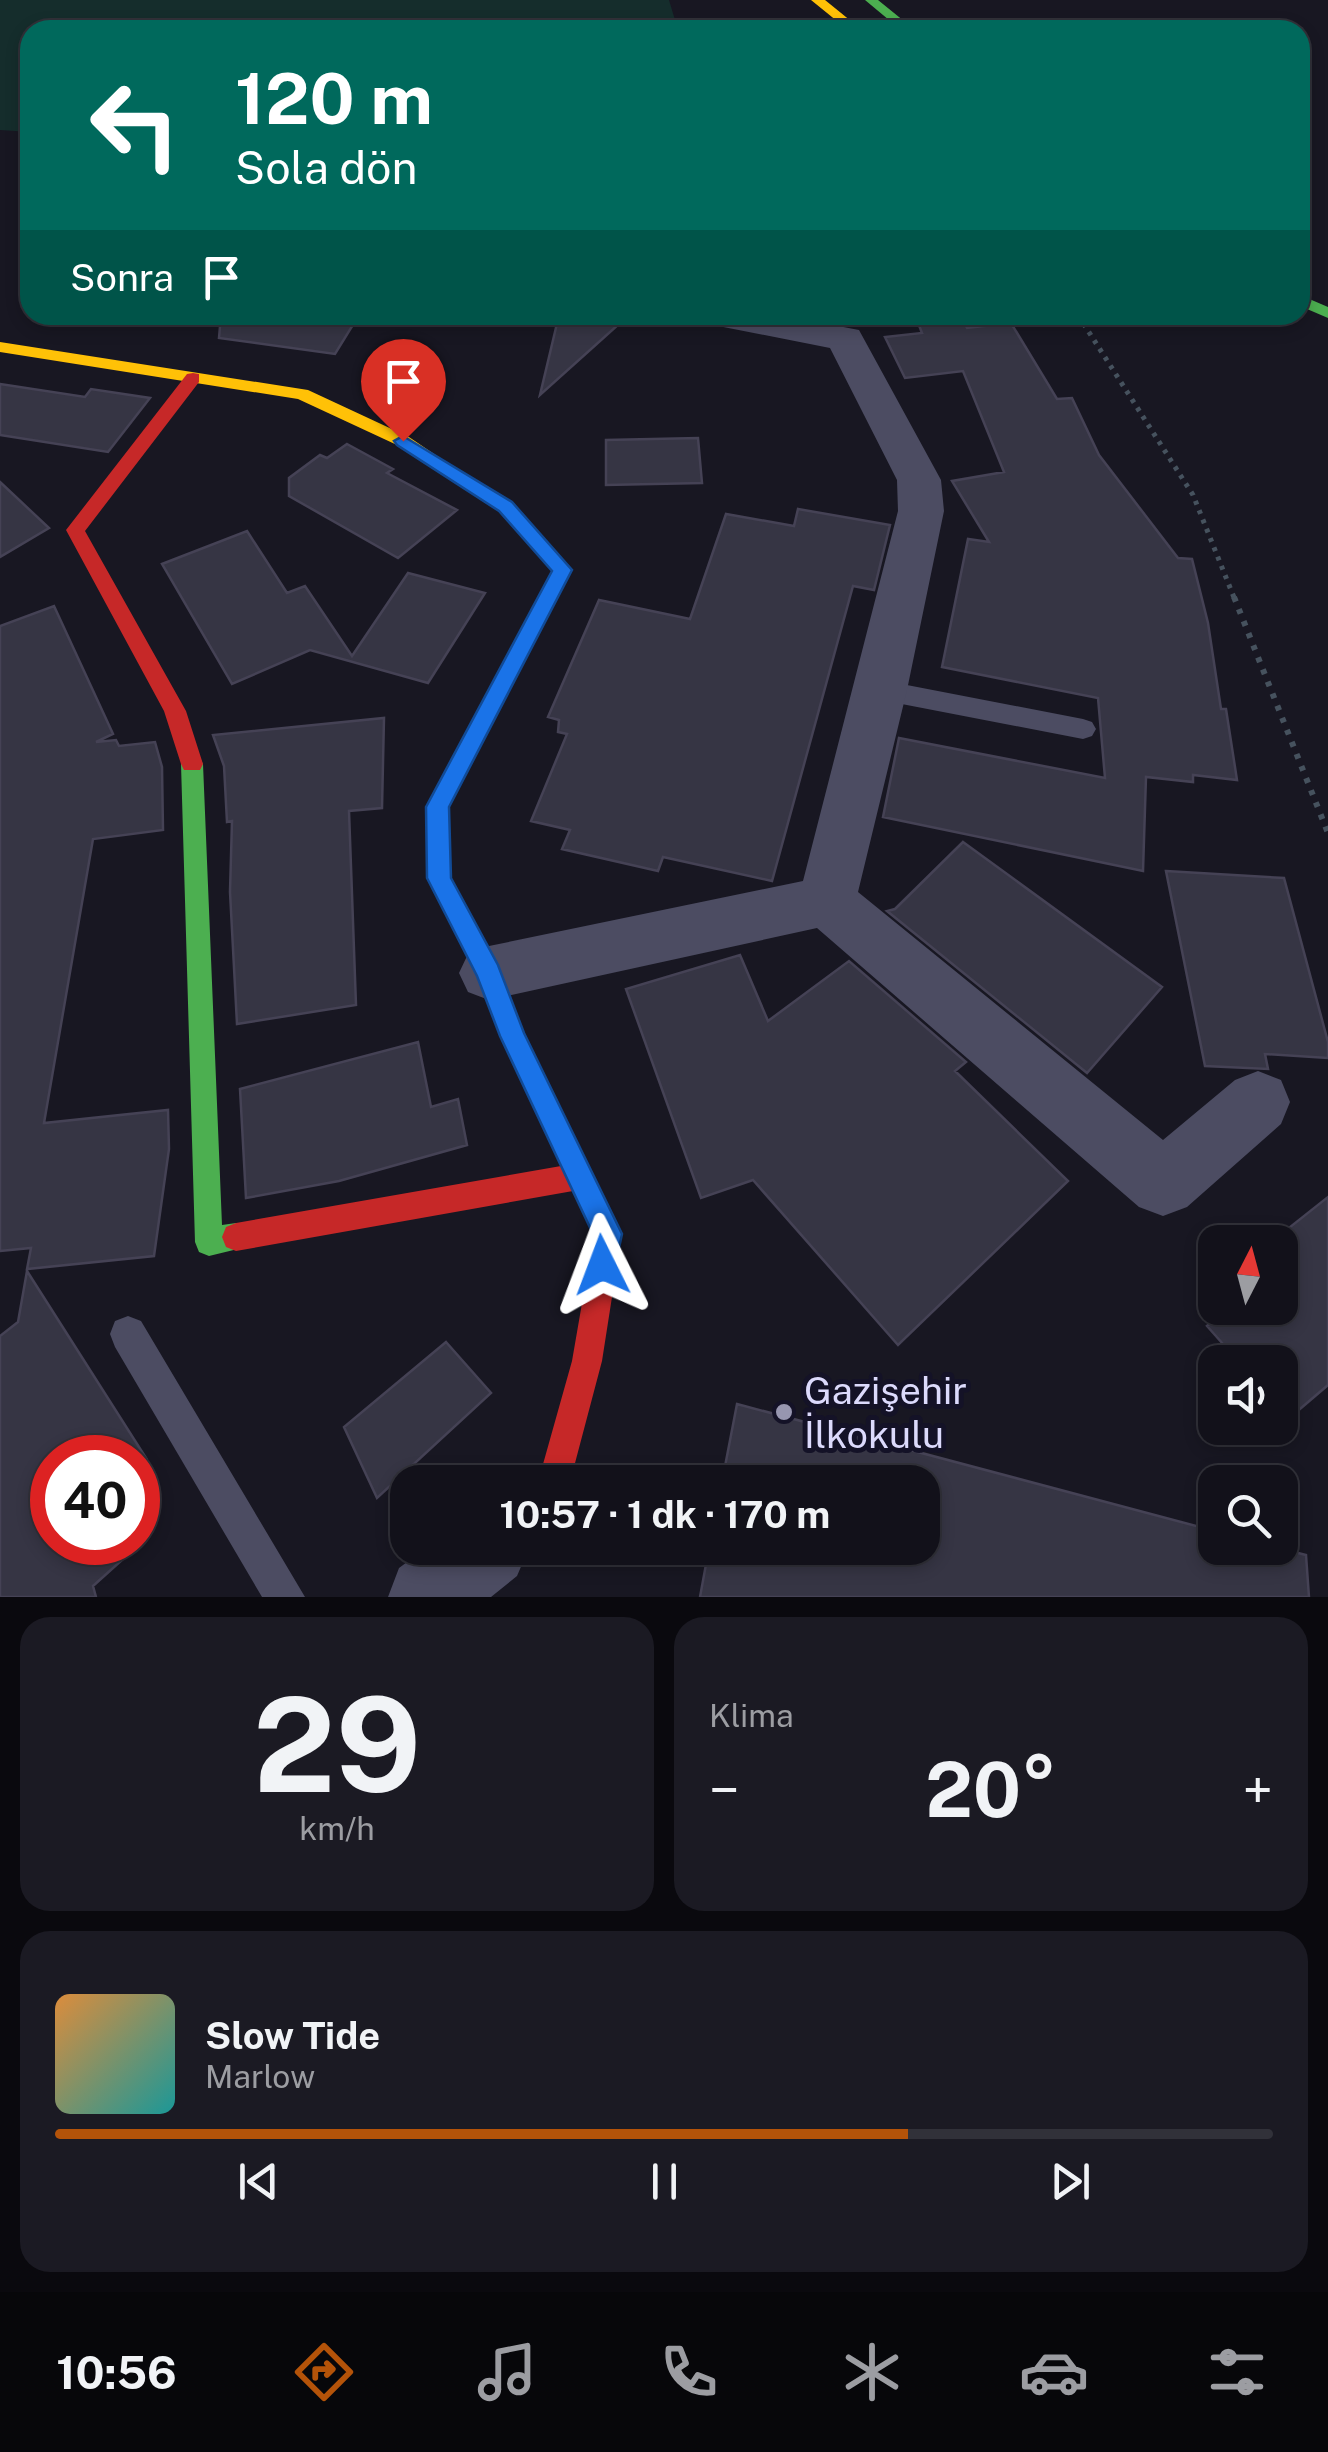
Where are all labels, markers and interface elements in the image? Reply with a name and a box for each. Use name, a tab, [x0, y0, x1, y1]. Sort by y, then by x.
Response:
text: 120 m	[235, 57, 433, 140]
icon: left	[70, 60, 200, 190]
text: Sola dön	[235, 141, 418, 194]
icon: arrive	[194, 250, 249, 305]
text: Sonra	[70, 255, 174, 300]
pin	[361, 339, 446, 442]
icon: arrive	[376, 354, 431, 409]
position arrow	[550, 1213, 654, 1317]
north arrow	[1198, 1225, 1298, 1325]
map controls	[1198, 1225, 1298, 1565]
button: sound	[1198, 1345, 1298, 1445]
place label: Gazişehir İlkokulu	[804, 1368, 967, 1457]
marker: Gazişehir İlkokulu	[773, 1401, 795, 1423]
speed limit sign: 40	[30, 1435, 160, 1565]
button: search	[1198, 1465, 1298, 1565]
text: 10:57 · 1 dk · 170 m	[500, 1492, 830, 1537]
text: 29	[253, 1669, 421, 1821]
text: Klima	[709, 1697, 794, 1734]
text: 20°	[925, 1746, 1057, 1834]
text: −	[709, 1758, 740, 1822]
text: +	[1242, 1758, 1273, 1822]
text: km/h	[299, 1810, 375, 1847]
text: Slow Tide	[205, 2013, 380, 2058]
text: Marlow	[205, 2058, 315, 2095]
icon: previous	[231, 2154, 286, 2209]
icon: pause	[637, 2154, 692, 2209]
icon: next	[1043, 2154, 1098, 2209]
icon: directions	[289, 2337, 359, 2407]
icon: music	[472, 2337, 542, 2407]
icon: phone	[654, 2337, 724, 2407]
icon: climate	[837, 2337, 907, 2407]
icon: car	[1019, 2337, 1089, 2407]
icon: filters	[1202, 2337, 1272, 2407]
text: 10:56	[56, 2346, 177, 2399]

